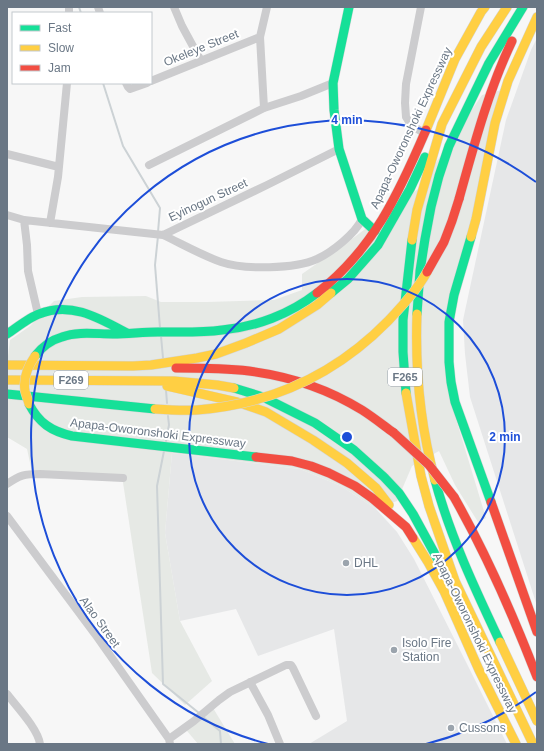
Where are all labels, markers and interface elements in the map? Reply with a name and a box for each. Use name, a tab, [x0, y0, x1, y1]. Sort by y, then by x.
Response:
legend	[12, 12, 152, 84]
text: Fast	[48, 21, 72, 35]
street label: Okeleye Street	[162, 26, 241, 69]
text: Slow	[48, 41, 74, 55]
street label: Apapa-Oworonshoki Expressway	[367, 45, 455, 211]
text: Jam	[48, 61, 71, 75]
text: 4 min	[331, 113, 363, 127]
street label: Eyinogun Street	[166, 175, 250, 224]
road number: F265	[388, 368, 422, 386]
road number: F269	[54, 371, 88, 389]
street label: Apapa-Oworonshoki Expressway	[69, 415, 247, 451]
centre of rings	[340, 430, 354, 444]
text: 2 min	[489, 430, 521, 444]
street label: Apapa-Oworonshoki Expressway	[430, 551, 520, 715]
place label: DHL	[354, 556, 378, 570]
marker: DHL	[341, 558, 351, 568]
street label: Alao Street	[77, 594, 123, 651]
place label: Isolo Fire Station	[402, 636, 452, 664]
marker: Isolo Fire Station	[389, 645, 399, 655]
place label: Cussons	[459, 721, 506, 735]
marker: Cussons	[446, 723, 456, 733]

